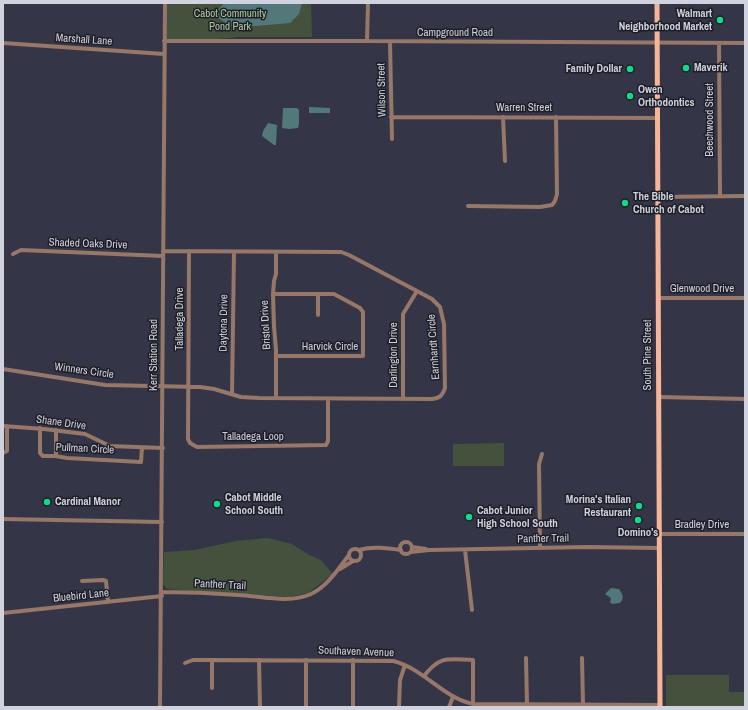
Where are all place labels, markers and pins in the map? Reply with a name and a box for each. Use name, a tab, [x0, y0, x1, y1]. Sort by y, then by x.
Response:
place label: Walmart Neighborhood Market	[619, 7, 712, 33]
marker: Walmart Neighborhood Market	[715, 15, 725, 25]
place label: Maverik	[694, 61, 728, 75]
place label: Family Dollar	[566, 62, 622, 76]
marker: Maverik	[681, 63, 691, 73]
marker: Family Dollar	[625, 64, 635, 74]
place label: Owen Orthodontics	[638, 83, 695, 109]
marker: Owen Orthodontics	[625, 91, 635, 101]
place label: The Bible Church of Cabot	[633, 190, 704, 216]
marker: The Bible Church of Cabot	[620, 198, 630, 208]
place label: Cabot Middle School South	[225, 491, 283, 517]
place label: Morina's Italian Restaurant	[566, 493, 631, 519]
place label: Cardinal Manor	[55, 495, 121, 509]
marker: Cardinal Manor	[42, 497, 52, 507]
marker: Cabot Middle School South	[212, 499, 222, 509]
marker: Morina's Italian Restaurant	[634, 501, 644, 511]
place label: Cabot Junior High School South	[477, 504, 558, 530]
marker: Cabot Junior High School South	[464, 512, 474, 522]
marker: Domino's	[633, 515, 643, 525]
place label: Domino's	[618, 526, 658, 540]

